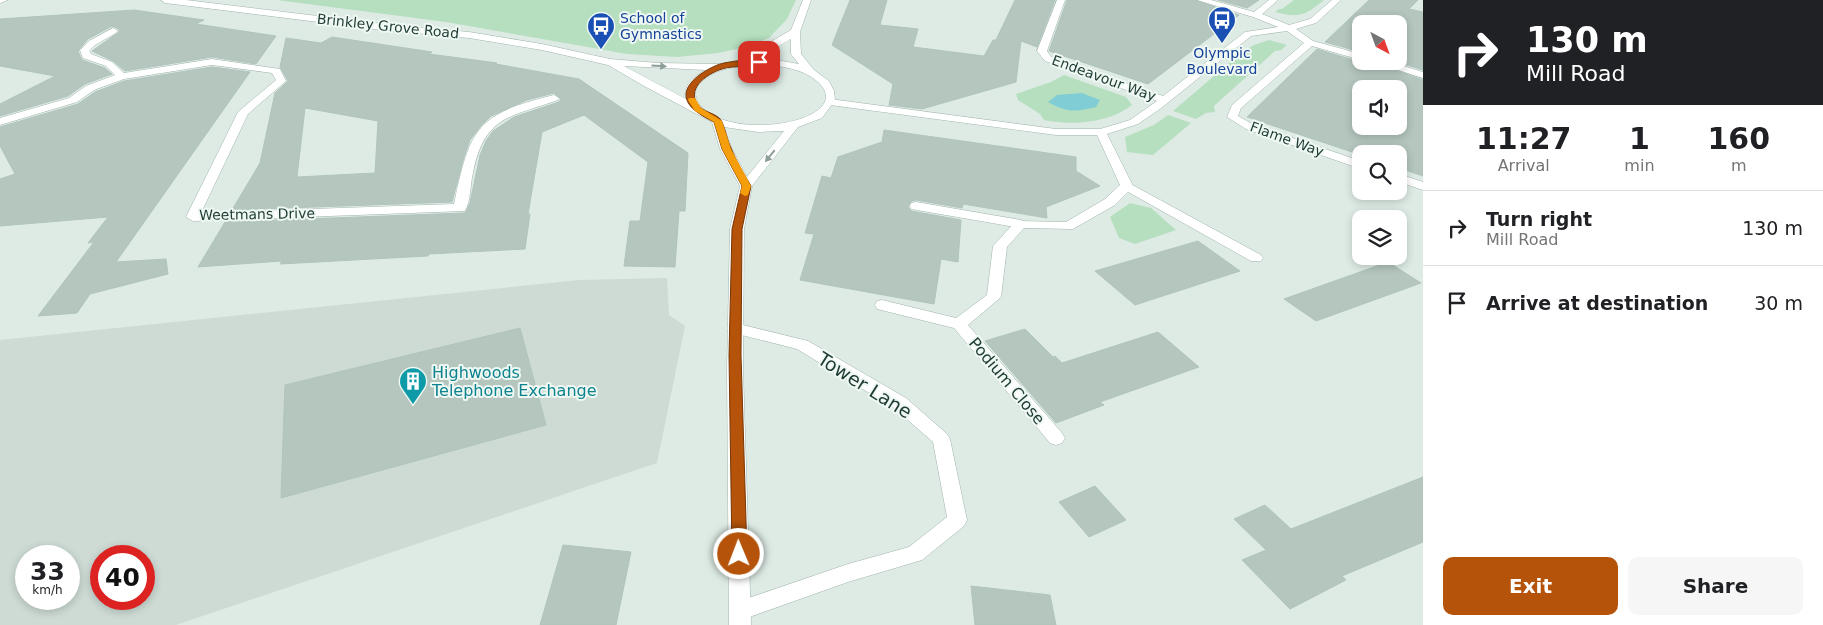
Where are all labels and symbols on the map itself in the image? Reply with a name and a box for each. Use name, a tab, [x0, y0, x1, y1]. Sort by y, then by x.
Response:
bus stop icon: Olympic Boulevard	[1207, 5, 1237, 44]
place label: School of Gymnastics	[620, 10, 702, 42]
street label: Brinkley Grove Road	[316, 11, 460, 41]
bus stop icon: School of Gymnastics	[586, 11, 616, 50]
north arrow	[1352, 15, 1408, 70]
pin	[738, 41, 780, 83]
place label: Olympic Boulevard	[1187, 45, 1257, 77]
street label: Endeavour Way	[1050, 52, 1158, 104]
one-way arrow	[651, 62, 667, 70]
street label: Flame Way	[1248, 118, 1326, 160]
one-way arrow	[765, 149, 776, 162]
street label: Weetmans Drive	[199, 205, 315, 223]
street label: Podium Close	[965, 334, 1049, 428]
street label: Tower Lane	[813, 347, 916, 423]
place label: Highwoods Telephone Exchange	[431, 363, 597, 400]
building icon: Highwoods Telephone Exchange	[398, 366, 428, 405]
position arrow	[712, 527, 764, 579]
speed limit sign: 40	[90, 545, 155, 610]

